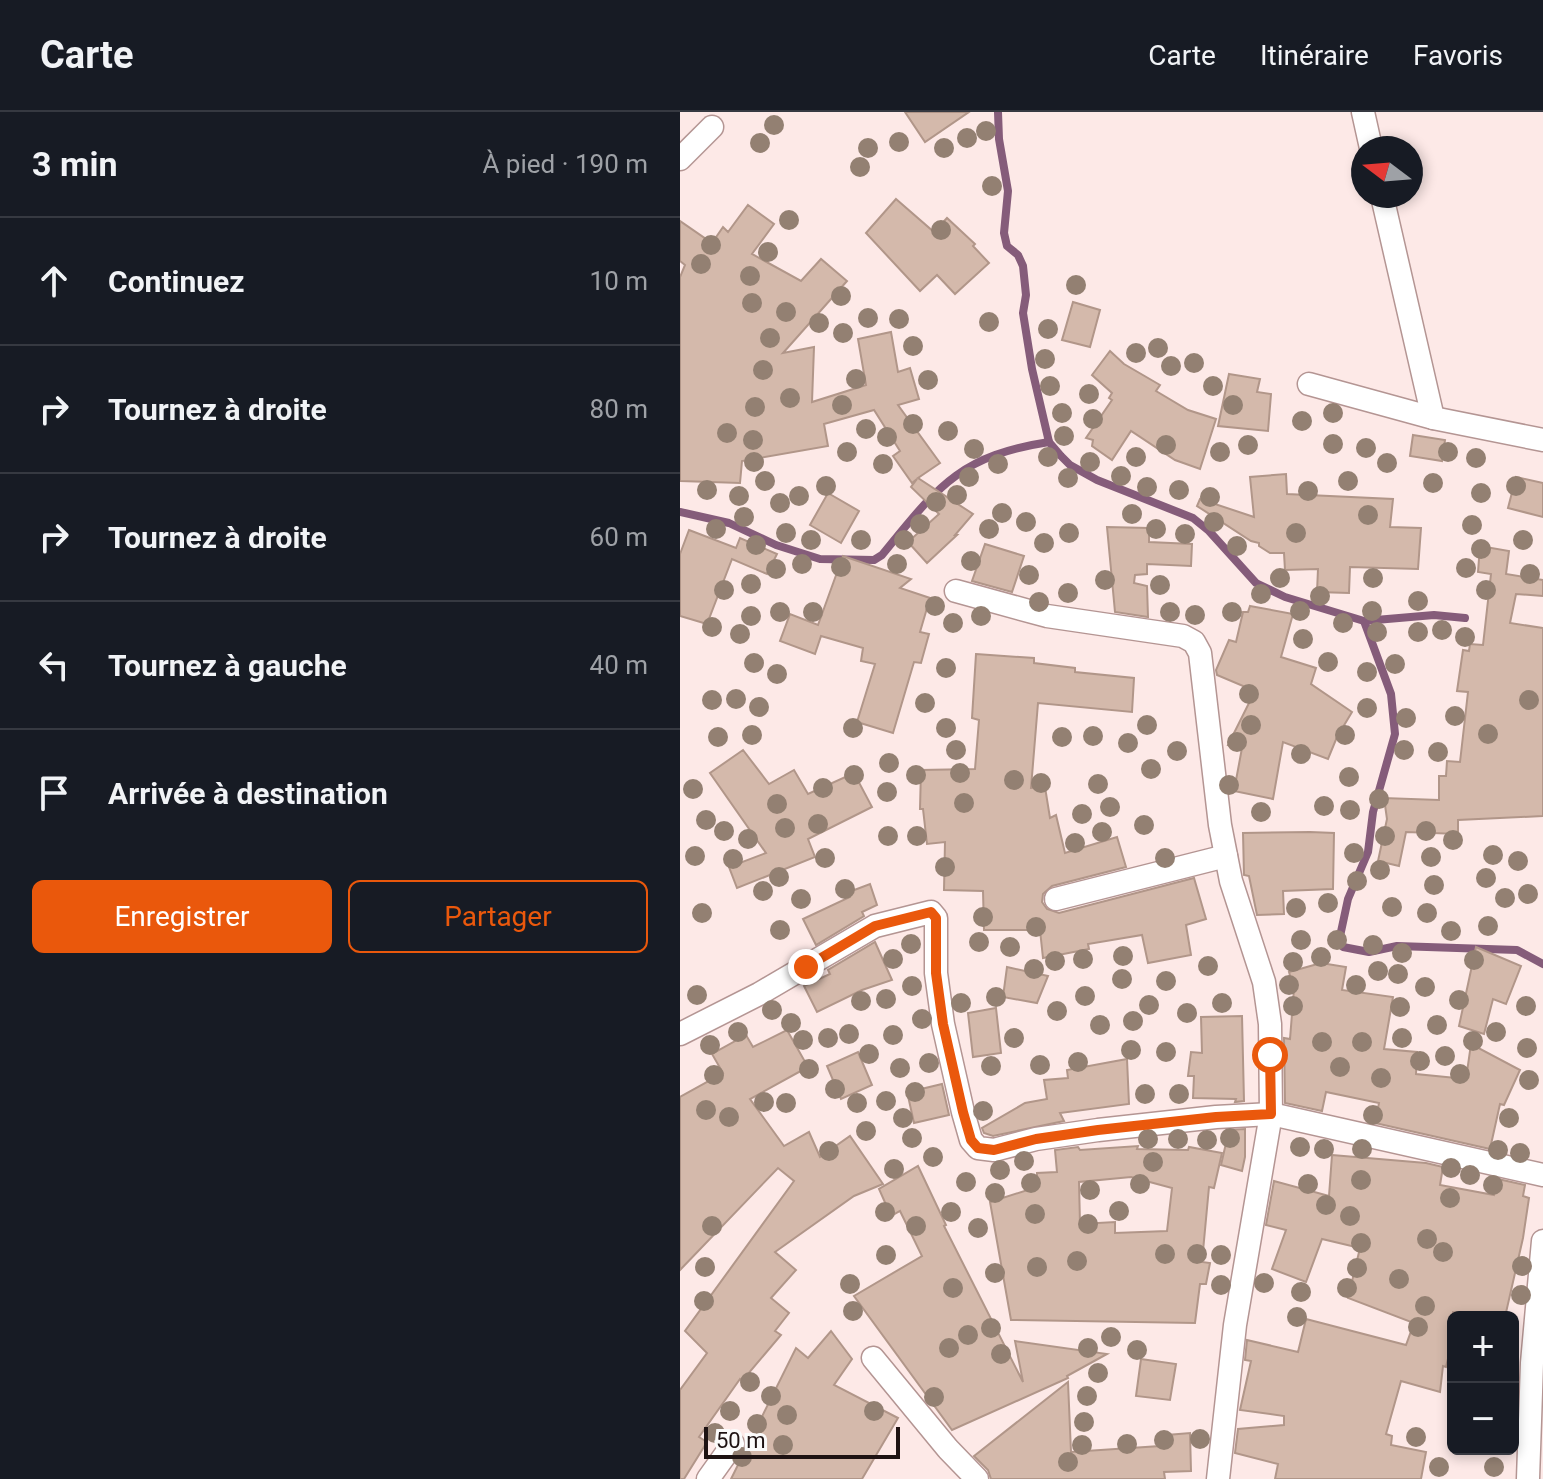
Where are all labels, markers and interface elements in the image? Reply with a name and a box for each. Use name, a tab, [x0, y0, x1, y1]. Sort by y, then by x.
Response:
text: Carte	[40, 33, 133, 77]
text: Carte	[1148, 39, 1216, 72]
text: Itinéraire	[1260, 39, 1369, 72]
text: Favoris	[1413, 39, 1503, 72]
north arrow	[1351, 136, 1423, 208]
text: 3 min	[32, 144, 117, 184]
text: À pied · 190 m	[482, 149, 648, 179]
icon: ahead	[32, 259, 76, 303]
text: Continuez	[108, 264, 245, 299]
text: 10 m	[590, 266, 648, 296]
icon: right	[32, 387, 76, 431]
text: Tournez à droite	[108, 392, 327, 427]
text: 80 m	[590, 394, 648, 424]
icon: right	[32, 515, 76, 559]
text: Tournez à droite	[108, 520, 327, 555]
text: 60 m	[590, 522, 648, 552]
icon: left	[32, 643, 76, 687]
text: Tournez à gauche	[108, 648, 347, 683]
text: 40 m	[590, 650, 648, 680]
icon: arrive	[32, 771, 76, 815]
text: Arrivée à destination	[108, 776, 388, 811]
button: Enregistrer	[32, 880, 332, 953]
button: Partager	[348, 880, 648, 953]
route end	[788, 949, 824, 985]
route start	[1252, 1037, 1288, 1073]
map controls	[1447, 1311, 1519, 1455]
button: +	[1447, 1311, 1519, 1383]
button: −	[1447, 1383, 1519, 1455]
scale bar	[704, 1423, 900, 1459]
text: 50 m	[716, 1428, 765, 1453]

